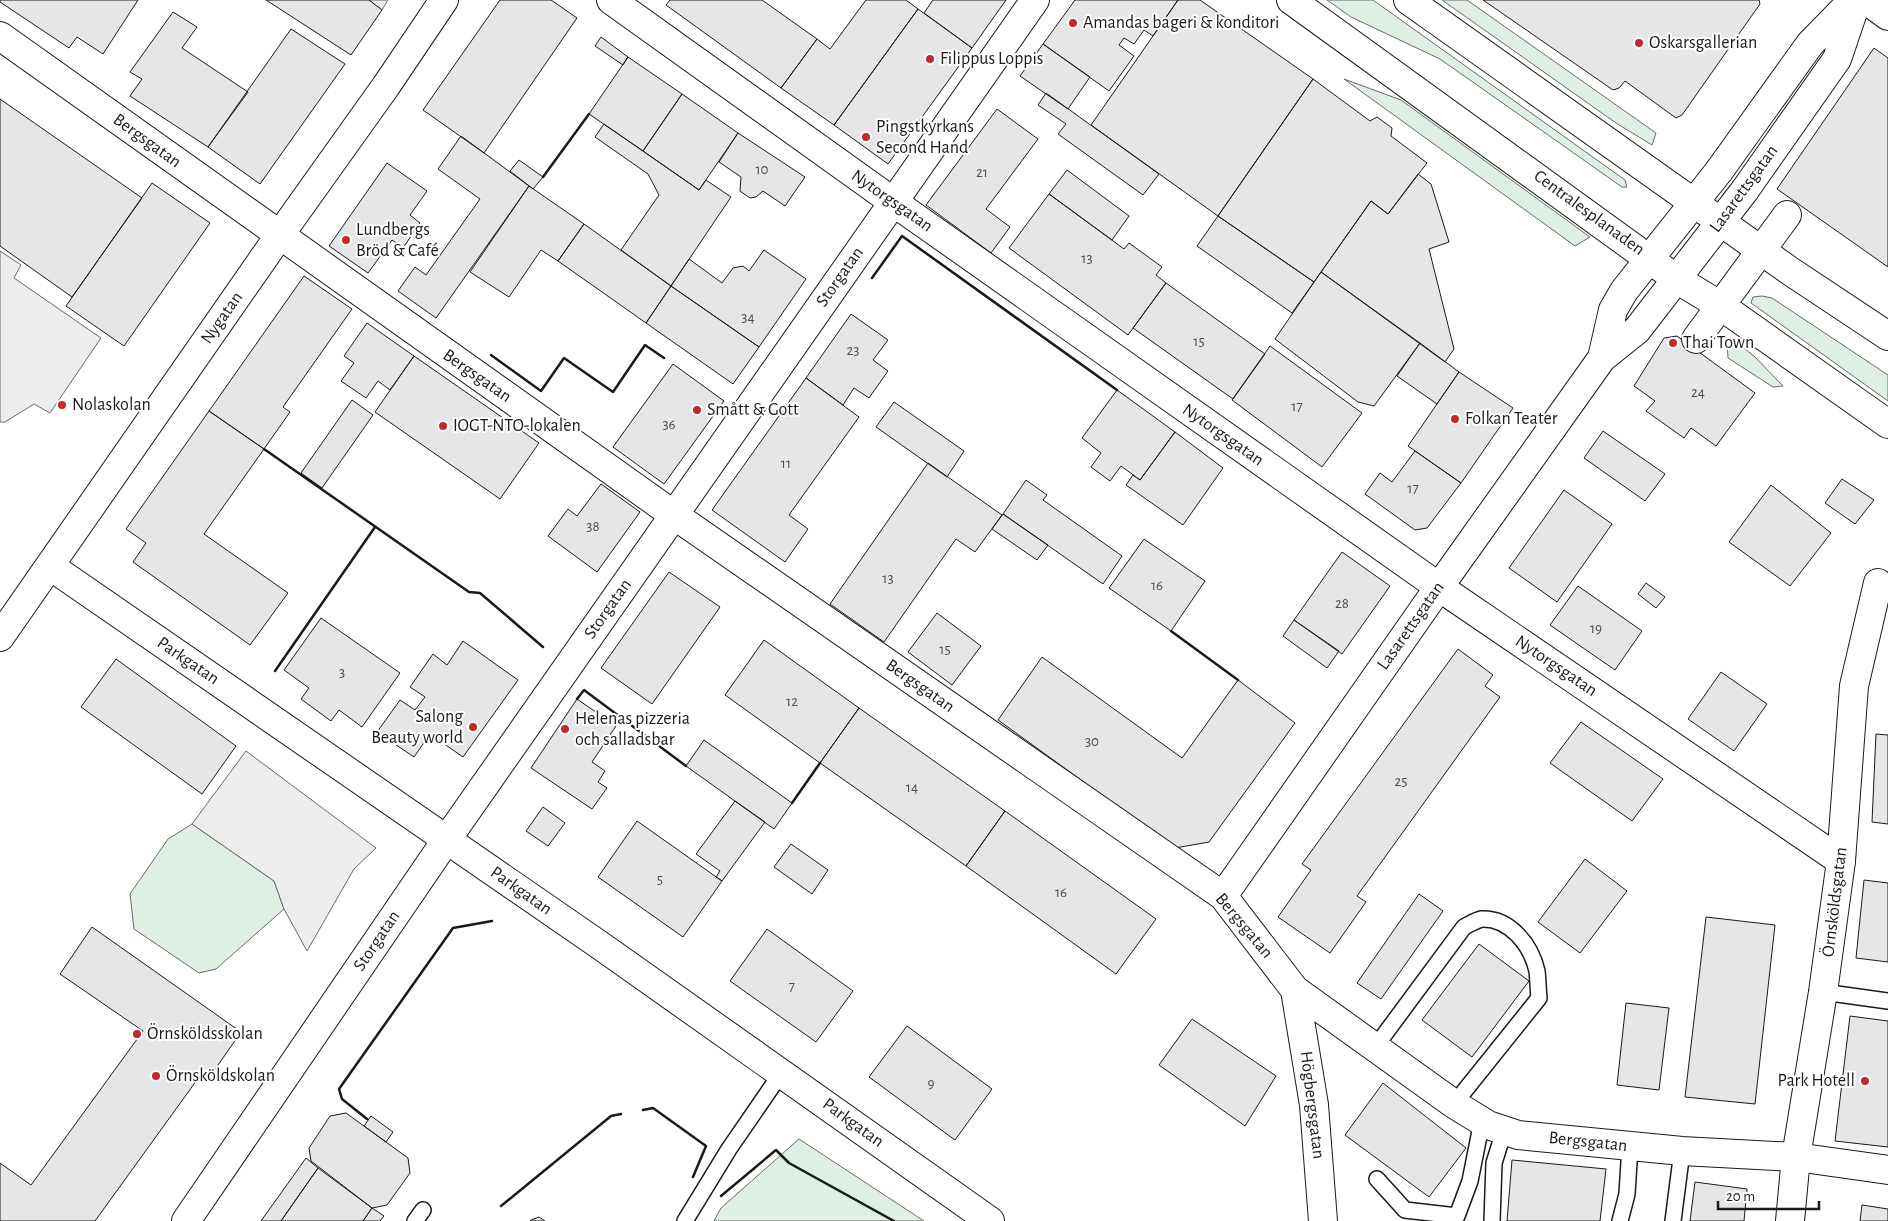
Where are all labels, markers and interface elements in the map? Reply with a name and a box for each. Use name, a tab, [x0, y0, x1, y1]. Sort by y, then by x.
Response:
place label: Amandas bageri & konditori	[1083, 14, 1279, 32]
marker: Amandas bageri & konditori	[1067, 17, 1079, 29]
place label: Oskarsgallerian	[1649, 34, 1757, 52]
marker: Oskarsgallerian	[1633, 37, 1645, 49]
place label: Filippus Loppis	[940, 50, 1044, 68]
marker: Filippus Loppis	[924, 53, 936, 65]
street label: Bergsgatan	[110, 110, 184, 172]
place label: Pingstkyrkans Second Hand	[876, 118, 974, 157]
marker: Pingstkyrkans Second Hand	[860, 131, 872, 143]
street label: Lasarettsgatan	[1706, 142, 1782, 236]
house number: 10	[755, 162, 769, 177]
house number: 21	[976, 165, 988, 180]
street label: Nytorgsgatan	[848, 166, 936, 236]
street label: Centralesplanaden	[1530, 167, 1648, 259]
place label: Lundbergs Bröd & Café	[356, 221, 439, 260]
marker: Lundbergs Bröd & Café	[340, 234, 352, 246]
street label: Storgatan	[813, 244, 867, 310]
house number: 13	[1081, 251, 1093, 266]
street label: Nygatan	[198, 289, 246, 347]
house number: 34	[741, 310, 755, 325]
house number: 15	[1193, 334, 1205, 349]
place label: Thai Town	[1683, 334, 1754, 352]
marker: Thai Town	[1667, 337, 1679, 349]
house number: 23	[846, 343, 860, 358]
street label: Bergsgatan	[439, 346, 515, 406]
house number: 24	[1691, 385, 1705, 400]
place label: Nolaskolan	[72, 396, 151, 414]
marker: Nolaskolan	[56, 399, 68, 411]
house number: 17	[1291, 399, 1303, 414]
street label: Nytorgsgatan	[1179, 400, 1267, 470]
place label: Smått & Gott	[707, 401, 799, 419]
marker: Smått & Gott	[691, 404, 703, 416]
place label: Folkan Teater	[1465, 410, 1558, 428]
marker: Folkan Teater	[1449, 413, 1461, 425]
place label: IOGT-NTO-lokalen	[453, 417, 581, 435]
house number: 36	[662, 417, 676, 432]
marker: IOGT-NTO-lokalen	[437, 420, 449, 432]
house number: 11	[781, 456, 791, 471]
house number: 17	[1407, 481, 1419, 496]
house number: 38	[586, 519, 600, 534]
house number: 13	[882, 571, 894, 586]
street label: Storgatan	[581, 576, 635, 642]
house number: 16	[1151, 578, 1163, 593]
street label: Lasarettsgatan	[1374, 579, 1448, 673]
house number: 28	[1335, 596, 1349, 611]
house number: 19	[1590, 621, 1602, 636]
street label: Nytorgsgatan	[1512, 632, 1600, 700]
street label: Parkgatan	[154, 634, 222, 688]
house number: 15	[939, 642, 951, 657]
street label: Bergsgatan	[882, 656, 958, 716]
house number: 3	[339, 665, 345, 680]
house number: 12	[786, 694, 798, 709]
place label: Salong Beauty world	[371, 708, 463, 747]
place label: Helenas pizzeria och salladsbar	[575, 710, 690, 749]
marker: Salong Beauty world	[467, 721, 479, 733]
marker: Helenas pizzeria och salladsbar	[559, 723, 571, 735]
house number: 30	[1085, 734, 1099, 749]
house number: 25	[1394, 774, 1408, 789]
house number: 14	[906, 780, 918, 795]
street label: Örnsköldsgatan	[1817, 846, 1851, 958]
street label: Parkgatan	[487, 863, 555, 919]
house number: 5	[657, 872, 663, 887]
house number: 16	[1055, 885, 1067, 900]
street label: Bergsgatan	[1212, 890, 1276, 962]
street label: Storgatan	[350, 908, 404, 974]
house number: 7	[789, 979, 795, 994]
place label: Örnsköldsskolan	[147, 1023, 263, 1043]
marker: Örnsköldsskolan	[131, 1028, 143, 1040]
street label: Högbergsgatan	[1296, 1050, 1328, 1160]
place label: Örnsköldskolan	[166, 1065, 275, 1085]
marker: Örnsköldskolan	[150, 1070, 162, 1082]
place label: Park Hotell	[1777, 1072, 1855, 1090]
marker: Park Hotell	[1859, 1075, 1871, 1087]
house number: 9	[927, 1076, 935, 1091]
street label: Parkgatan	[819, 1095, 887, 1151]
street label: Bergsgatan	[1548, 1129, 1628, 1155]
scale bar	[1718, 1178, 1819, 1210]
text: 20 m	[1726, 1189, 1755, 1204]

